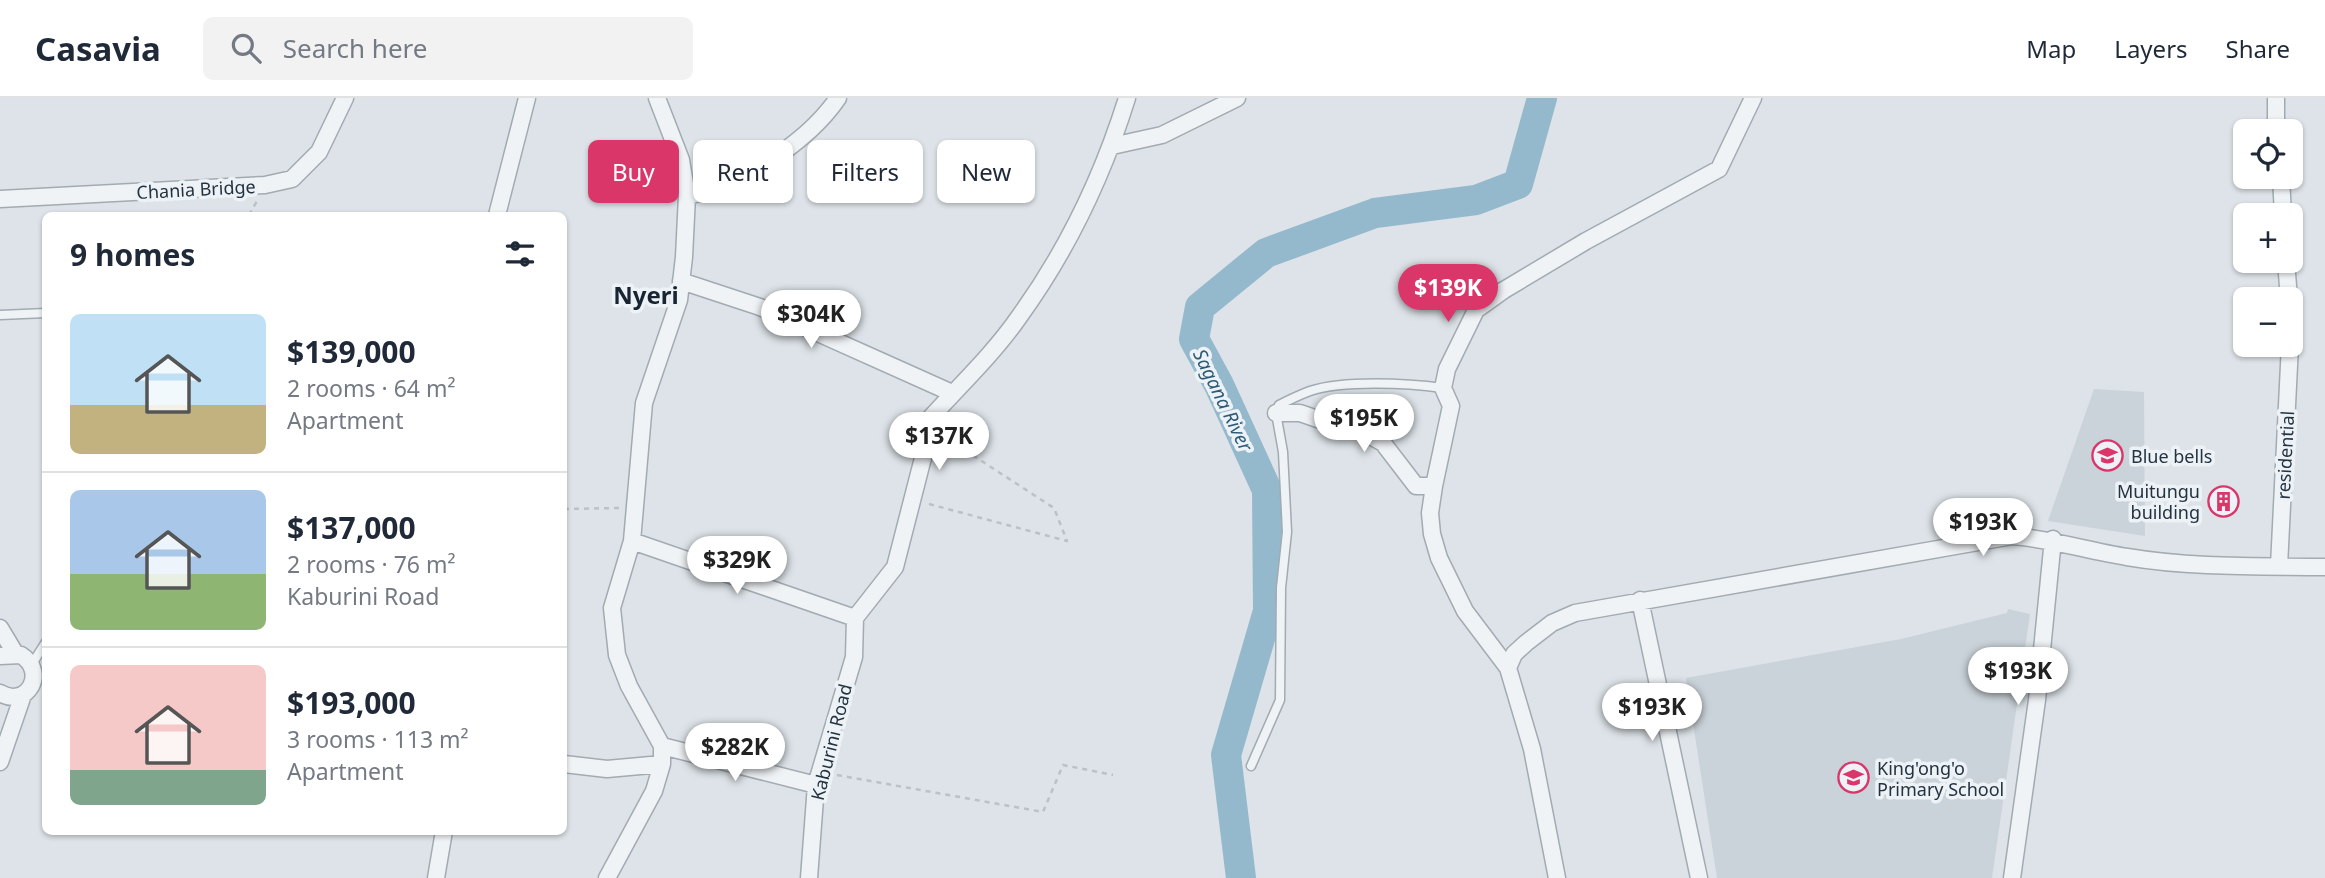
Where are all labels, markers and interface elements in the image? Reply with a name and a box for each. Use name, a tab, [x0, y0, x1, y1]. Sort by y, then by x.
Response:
search box	[203, 17, 693, 80]
text: Casavia	[35, 26, 161, 71]
icon: search	[227, 29, 265, 67]
text: Search here	[283, 30, 427, 66]
text: Map	[2026, 32, 2076, 65]
text: Layers	[2114, 32, 2188, 65]
text: Share	[2226, 32, 2290, 65]
map controls	[2233, 119, 2303, 357]
button: locate	[2233, 119, 2303, 189]
chip: Buy	[588, 140, 679, 203]
chip: Rent	[693, 140, 793, 203]
chip: Filters	[807, 140, 923, 203]
chip: New	[937, 140, 1035, 203]
street label: Chania Bridge	[136, 174, 256, 204]
button: +	[2233, 203, 2303, 273]
text: 9 homes	[70, 234, 195, 275]
icon: filters	[501, 235, 539, 273]
pin: $139K	[1399, 264, 1497, 324]
text: $139K	[1414, 271, 1482, 303]
district label: Nyeri	[613, 278, 679, 311]
button: −	[2233, 287, 2303, 357]
pin: $304K	[762, 290, 860, 350]
text: $304K	[777, 297, 845, 329]
text: $139,000	[287, 331, 416, 372]
icon: home	[126, 342, 210, 426]
water label: Sagana River	[1187, 345, 1260, 457]
text: 2 rooms · 64 m²	[287, 372, 456, 404]
pin: $195K	[1315, 394, 1413, 454]
text: $195K	[1330, 401, 1398, 433]
text: Apartment	[287, 404, 404, 436]
street label: residential	[2271, 410, 2299, 500]
pin: $137K	[890, 412, 988, 472]
text: $137K	[905, 419, 973, 451]
school or university icon: Blue bells	[2091, 439, 2125, 473]
place label: Blue bells	[2131, 444, 2212, 468]
place label: Muitungu building	[2117, 479, 2200, 524]
building icon: Muitungu building	[2206, 484, 2240, 518]
pin: $193K	[1934, 498, 2032, 558]
text: $193K	[1949, 505, 2017, 537]
text: $137,000	[287, 507, 416, 548]
icon: home	[126, 518, 210, 602]
pin: $329K	[688, 536, 786, 596]
text: $329K	[703, 543, 771, 575]
text: 2 rooms · 76 m²	[287, 548, 456, 580]
text: Kaburini Road	[287, 580, 439, 612]
pin: $193K	[1969, 648, 2067, 707]
text: $193K	[1984, 654, 2052, 686]
street label: Kaburini Road	[805, 681, 857, 803]
text: $193,000	[287, 682, 416, 723]
pin: $193K	[1603, 684, 1701, 743]
text: $193K	[1618, 690, 1686, 722]
icon: home	[126, 693, 210, 777]
text: 3 rooms · 113 m²	[287, 723, 469, 755]
pin: $282K	[686, 724, 784, 783]
text: $282K	[701, 730, 769, 762]
text: Apartment	[287, 755, 404, 787]
place label: King'ong'o Primary School	[1877, 756, 2004, 801]
school or university icon: King'ong'o Primary School	[1837, 761, 1871, 795]

